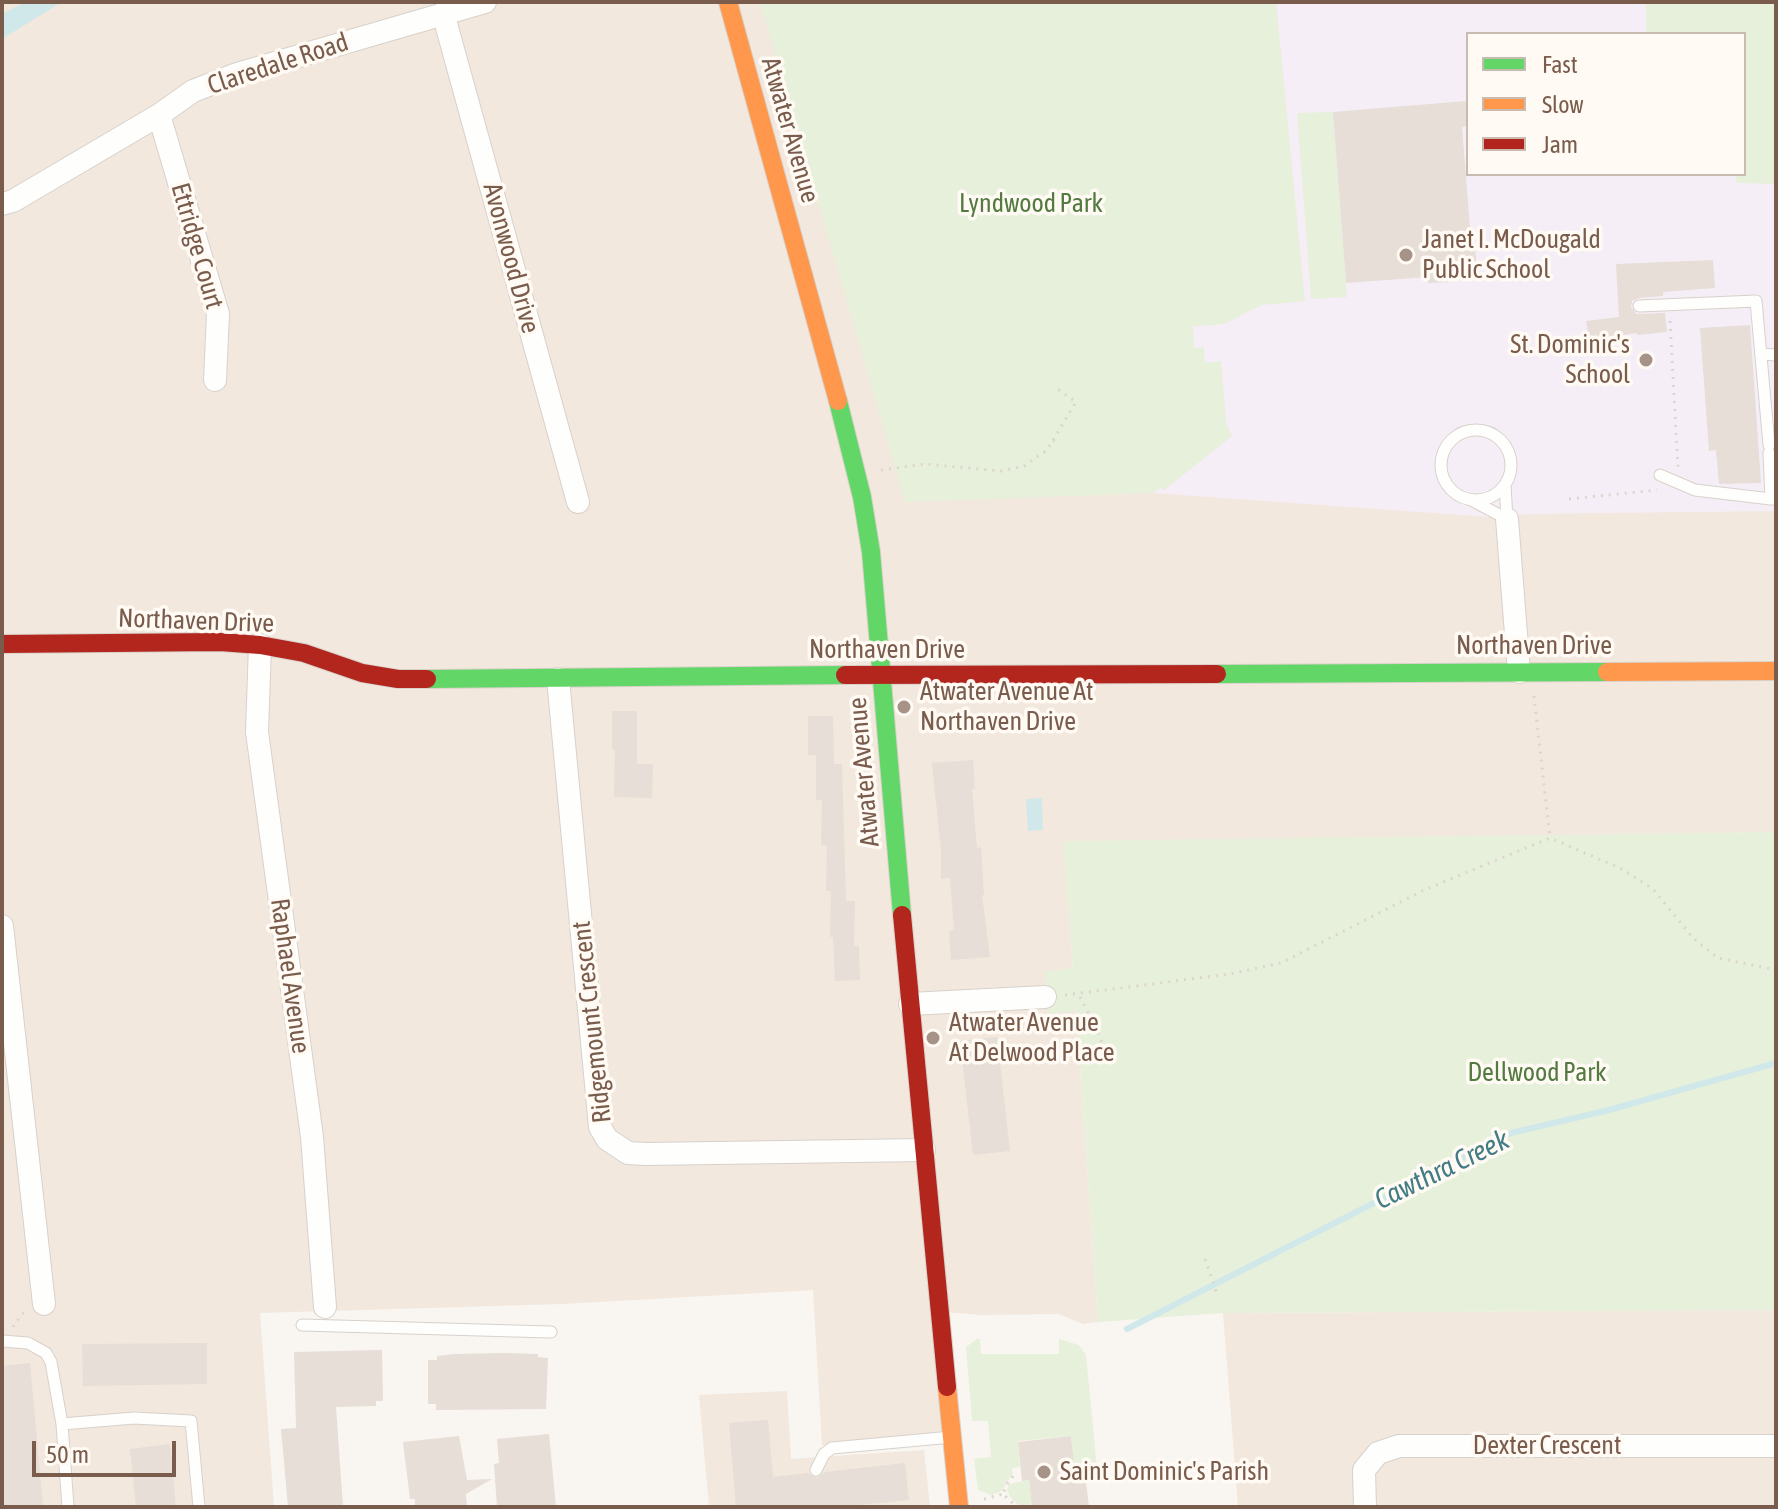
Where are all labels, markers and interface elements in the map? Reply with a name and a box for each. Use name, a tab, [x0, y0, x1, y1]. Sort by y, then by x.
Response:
street label: Claredale Road	[204, 27, 352, 101]
legend	[1466, 32, 1746, 176]
text: Fast	[1542, 51, 1578, 78]
street label: Atwater Avenue	[754, 54, 826, 206]
text: Slow	[1542, 91, 1584, 118]
text: Jam	[1542, 131, 1578, 158]
street label: Ettridge Court	[164, 179, 230, 313]
street label: Avonwood Drive	[476, 180, 546, 336]
park label: Lyndwood Park	[959, 188, 1103, 220]
place label: Janet I. McDougald Public School	[1422, 224, 1601, 286]
marker: Janet I. McDougald Public School	[1397, 246, 1415, 264]
place label: St. Dominic's School	[1510, 329, 1630, 390]
marker: St. Dominic's School	[1637, 351, 1655, 369]
street label: Northaven Drive	[117, 603, 275, 639]
street label: Northaven Drive	[1456, 630, 1612, 662]
street label: Northaven Drive	[809, 634, 965, 666]
place label: Atwater Avenue At Northaven Drive	[920, 676, 1094, 738]
street label: Atwater Avenue	[842, 696, 886, 848]
marker: Atwater Avenue At Northaven Drive	[895, 698, 913, 716]
street label: Raphael Avenue	[264, 896, 316, 1056]
street label: Ridgemount Crescent	[566, 920, 618, 1124]
place label: Atwater Avenue At Delwood Place	[949, 1007, 1115, 1068]
marker: Atwater Avenue At Delwood Place	[924, 1029, 942, 1047]
park label: Dellwood Park	[1468, 1057, 1606, 1089]
water label: Cawthra Creek	[1369, 1123, 1515, 1217]
scale bar	[36, 1425, 180, 1475]
street label: Dexter Crescent	[1473, 1430, 1621, 1462]
text: 50 m	[46, 1441, 89, 1468]
place label: Saint Dominic's Parish	[1060, 1456, 1269, 1488]
marker: Saint Dominic's Parish	[1035, 1463, 1053, 1481]

